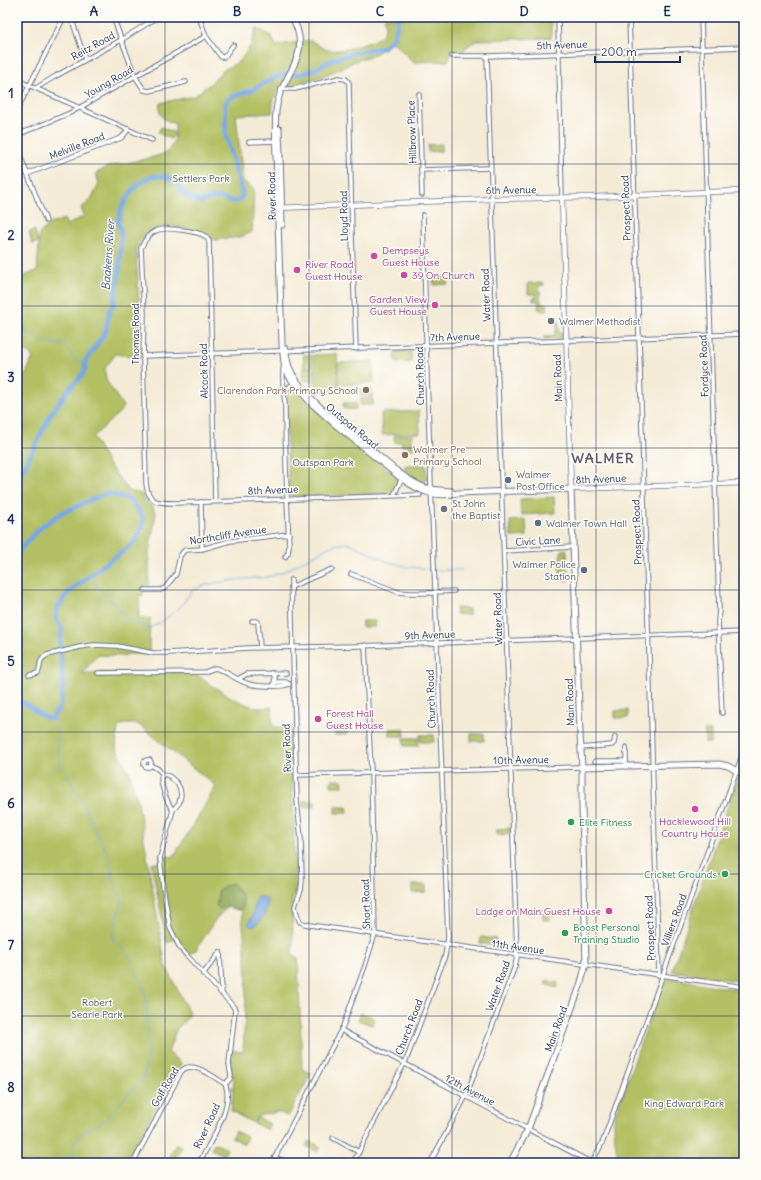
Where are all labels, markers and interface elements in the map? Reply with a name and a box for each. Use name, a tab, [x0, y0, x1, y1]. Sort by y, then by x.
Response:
text: A	[90, 3, 99, 20]
text: B	[233, 3, 242, 20]
text: C	[376, 3, 385, 20]
text: D	[519, 3, 529, 20]
text: E	[663, 3, 671, 20]
street label: Reitz Road	[69, 29, 117, 63]
street label: 5th Avenue	[536, 38, 588, 52]
scale bar	[595, 38, 680, 64]
text: 200 m	[601, 44, 637, 59]
street label: Young Road	[83, 63, 136, 101]
text: 1	[8, 85, 14, 102]
street label: Hillbrow Place	[404, 100, 420, 164]
street label: Melville Road	[47, 129, 107, 163]
street label: River Road	[265, 171, 279, 220]
park label: Settlers Park	[173, 172, 230, 185]
street label: Prospect Road	[618, 175, 634, 241]
street label: 6th Avenue	[485, 183, 537, 197]
street label: Lloyd Road	[337, 190, 351, 241]
water label: Baakens River	[99, 218, 118, 291]
text: 2	[7, 227, 15, 244]
place label: Dempseys Guest House	[382, 244, 439, 269]
marker: Dempseys Guest House	[369, 251, 379, 261]
place label: River Road Guest House	[305, 258, 362, 283]
marker: River Road Guest House	[292, 265, 302, 275]
street label: Water Road	[479, 268, 493, 322]
place label: 39 On Church	[412, 269, 475, 282]
marker: 39 On Church	[399, 270, 409, 280]
place label: Garden View Guest House	[369, 293, 427, 318]
marker: Garden View Guest House	[430, 300, 440, 310]
street label: Thomas Road	[129, 303, 142, 365]
place label: Walmer Methodist	[559, 315, 641, 328]
marker: Walmer Methodist	[546, 316, 556, 326]
street label: 7th Avenue	[430, 330, 480, 344]
street label: Fordyce Road	[696, 334, 712, 397]
street label: Alcock Road	[197, 343, 211, 399]
street label: Church Road	[413, 346, 427, 406]
street label: Main Road	[551, 354, 565, 402]
text: 3	[7, 369, 15, 386]
place label: Clarendon Park Primary School	[217, 384, 358, 397]
marker: Clarendon Park Primary School	[361, 385, 371, 395]
street label: Outspan Road	[323, 400, 381, 452]
place label: Walmer Pre Primary School	[413, 443, 482, 468]
district label: WALMER	[571, 449, 635, 467]
marker: Walmer Pre Primary School	[400, 450, 410, 460]
park label: Outspan Park	[292, 456, 354, 469]
place label: Walmer Post Office	[516, 468, 565, 493]
street label: 8th Avenue	[575, 472, 627, 486]
marker: Walmer Post Office	[503, 475, 513, 485]
street label: 8th Avenue	[247, 483, 299, 497]
place label: St John the Baptist	[452, 497, 501, 522]
street label: Prospect Road	[629, 499, 645, 565]
marker: St John the Baptist	[439, 504, 449, 514]
text: 4	[7, 511, 15, 528]
place label: Walmer Town Hall	[546, 517, 627, 530]
marker: Walmer Town Hall	[533, 518, 543, 528]
street label: Northcliff Avenue	[189, 523, 267, 547]
street label: Civic Lane	[515, 533, 561, 549]
place label: Walmer Police Station	[512, 558, 576, 583]
marker: Walmer Police Station	[579, 565, 589, 575]
street label: Water Road	[491, 592, 505, 646]
street label: 9th Avenue	[404, 628, 456, 642]
text: 5	[7, 653, 15, 670]
street label: Church Road	[423, 669, 439, 729]
street label: Main Road	[563, 678, 577, 726]
place label: Forest Hall Guest House	[326, 707, 383, 732]
marker: Forest Hall Guest House	[313, 714, 323, 724]
street label: River Road	[280, 723, 294, 773]
street label: 10th Avenue	[493, 753, 549, 767]
text: 6	[7, 795, 15, 812]
marker: Hacklewood Hill Country House	[690, 804, 700, 814]
place label: Hacklewood Hill Country House	[659, 815, 731, 840]
place label: Elite Fitness	[579, 816, 632, 829]
marker: Elite Fitness	[566, 817, 576, 827]
place label: Cricket Grounds	[644, 868, 717, 881]
marker: Cricket Grounds	[720, 869, 730, 879]
street label: Short Road	[359, 879, 373, 929]
street label: Villiers Road	[658, 892, 690, 948]
street label: Prospect Road	[642, 895, 658, 961]
place label: Lodge on Main Guest House	[476, 905, 601, 918]
marker: Lodge on Main Guest House	[604, 906, 614, 916]
place label: Boost Personal Training Studio	[573, 921, 640, 946]
marker: Boost Personal Training Studio	[560, 928, 570, 938]
text: 7	[8, 937, 15, 954]
street label: 11th Avenue	[491, 937, 545, 957]
street label: Water Road	[483, 959, 513, 1013]
park label: Robert Searle Park	[71, 996, 123, 1021]
street label: Church Road	[392, 997, 426, 1057]
street label: Main Road	[542, 1004, 570, 1054]
street label: Golf Road	[148, 1065, 182, 1109]
street label: 12th Avenue	[443, 1071, 497, 1109]
text: 8	[7, 1079, 15, 1096]
park label: King Edward Park	[644, 1097, 724, 1110]
street label: River Road	[191, 1101, 223, 1151]

